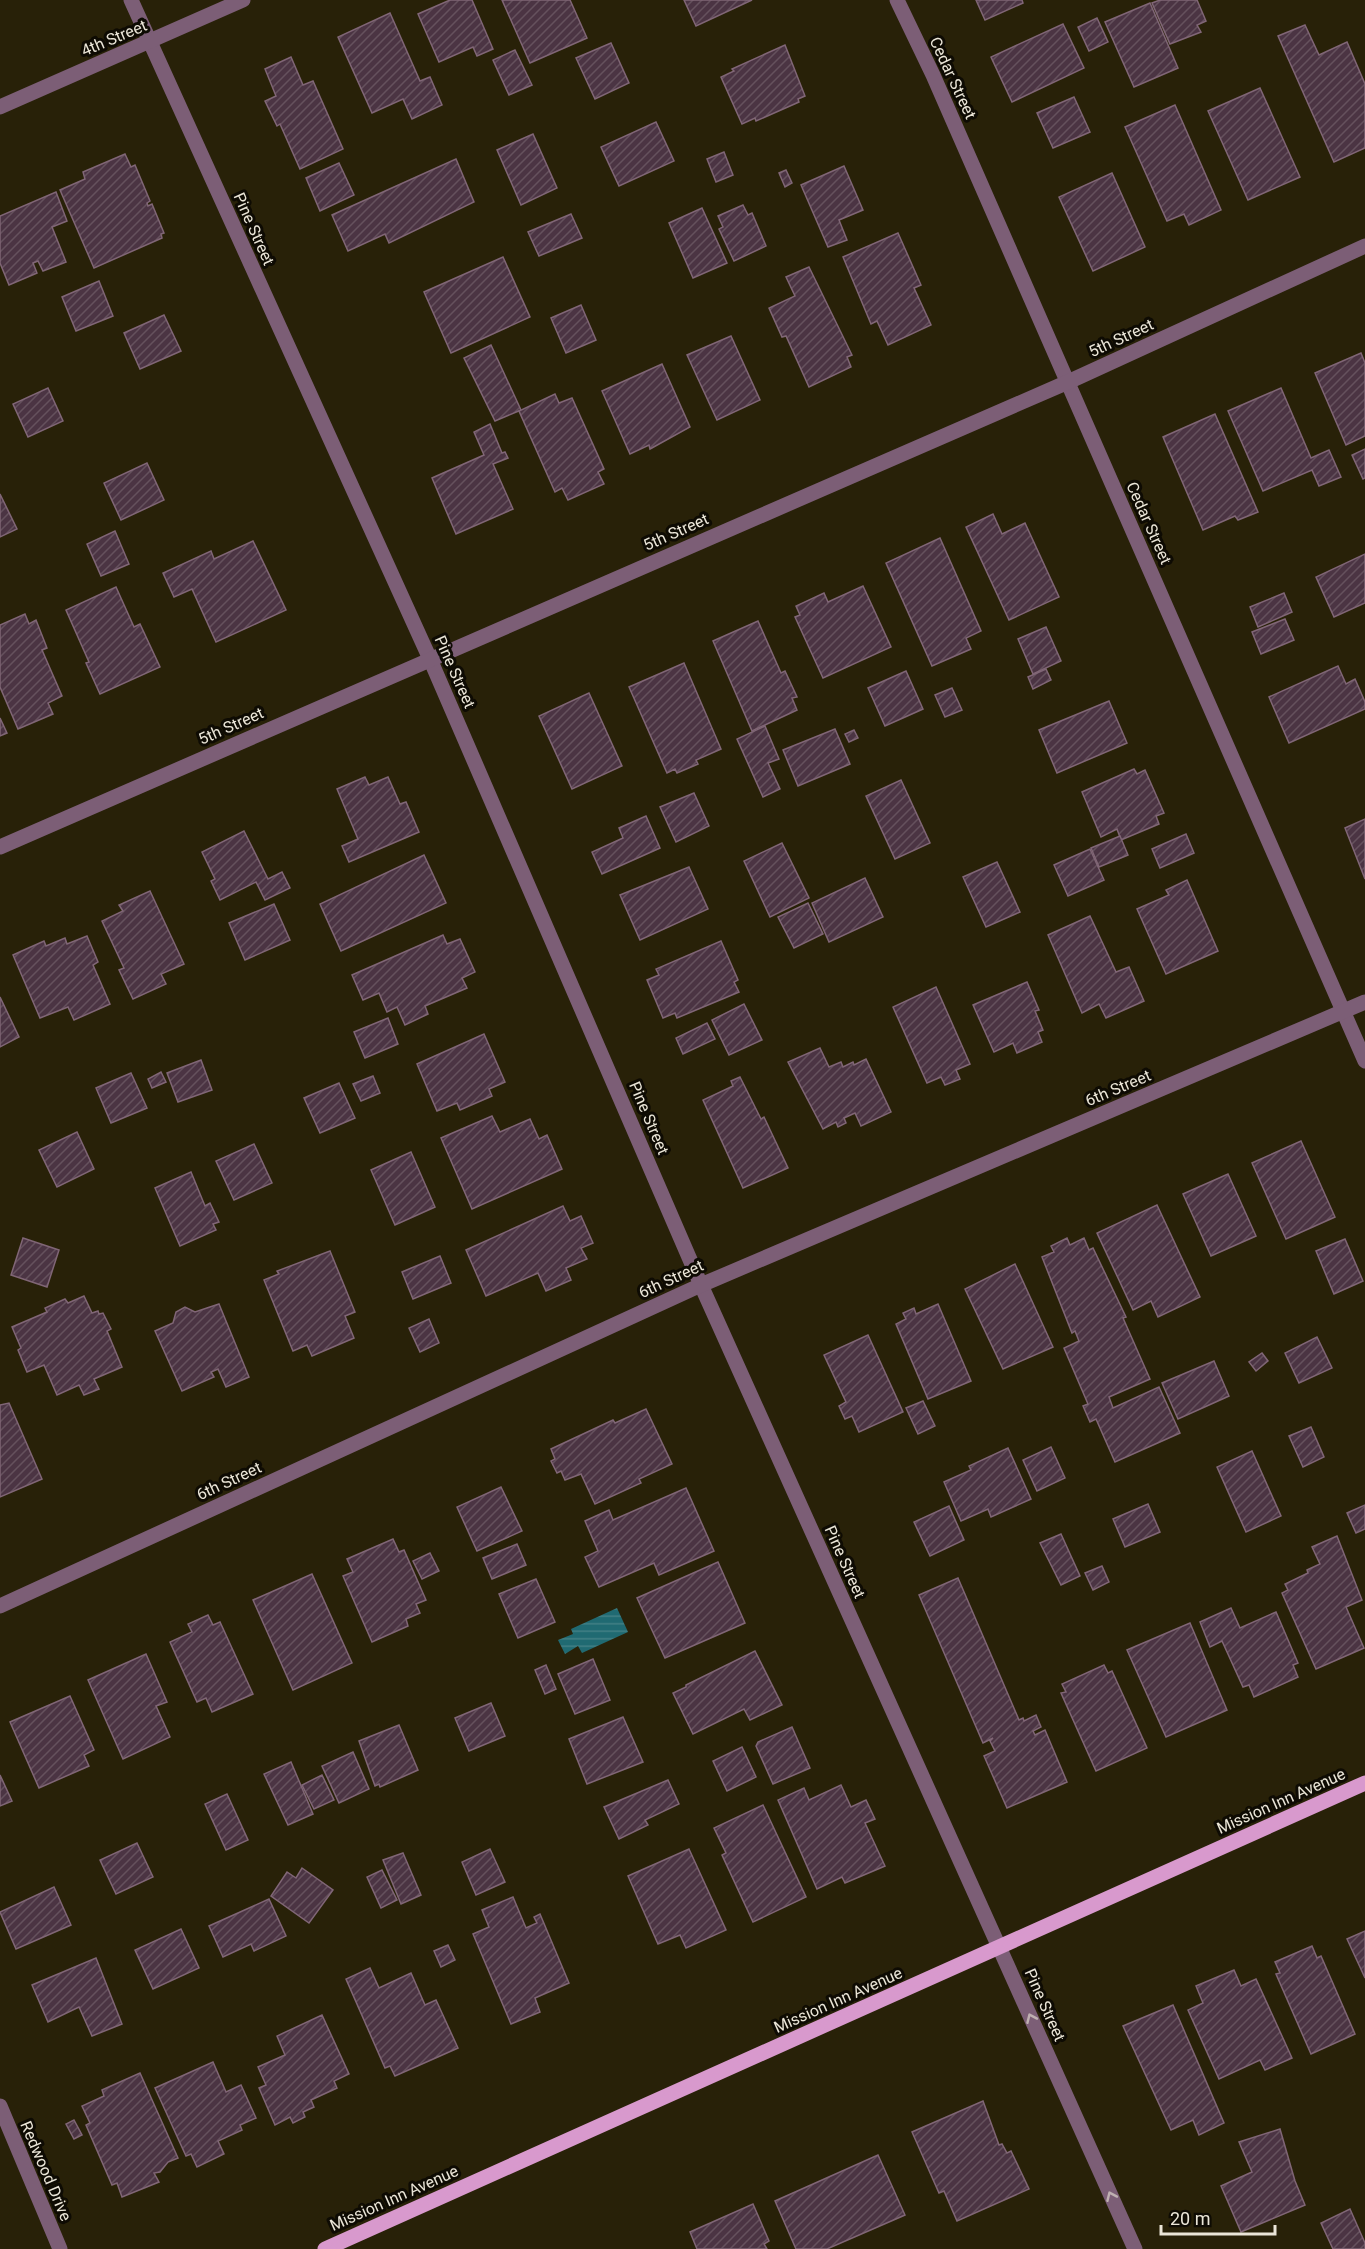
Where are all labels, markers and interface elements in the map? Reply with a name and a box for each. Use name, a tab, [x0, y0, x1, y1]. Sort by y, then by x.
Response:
street label: 4th Street	[78, 16, 150, 60]
street label: Cedar Street	[926, 34, 980, 122]
street label: Pine Street	[230, 190, 278, 268]
street label: 5th Street	[1086, 315, 1156, 361]
street label: Cedar Street	[1122, 479, 1176, 567]
street label: 5th Street	[641, 509, 711, 555]
street label: Pine Street	[431, 633, 479, 711]
street label: 5th Street	[196, 703, 266, 749]
street label: 6th Street	[1082, 1066, 1154, 1110]
street label: Pine Street	[625, 1079, 673, 1157]
street label: 6th Street	[636, 1256, 706, 1302]
street label: 6th Street	[194, 1458, 264, 1504]
street label: Pine Street	[821, 1523, 869, 1601]
street label: Mission Inn Avenue	[1214, 1764, 1348, 1838]
street label: Mission Inn Avenue	[771, 1963, 905, 2037]
street label: Pine Street	[1021, 1966, 1069, 2044]
one-way arrow	[1026, 2014, 1038, 2025]
street label: Redwood Drive	[16, 2118, 76, 2224]
street label: Mission Inn Avenue	[327, 2161, 461, 2235]
one-way arrow	[1107, 2191, 1119, 2202]
scale bar	[1161, 2198, 1275, 2236]
text: 20 m	[1170, 2208, 1210, 2229]

